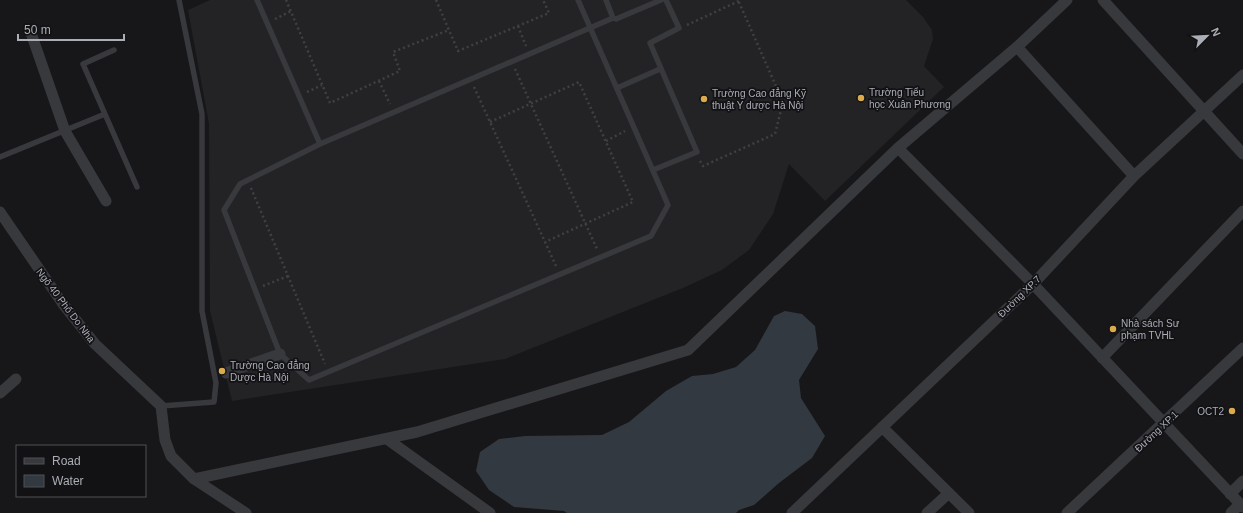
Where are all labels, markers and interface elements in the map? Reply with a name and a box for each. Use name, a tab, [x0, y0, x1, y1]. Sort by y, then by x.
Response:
scale bar	[18, 16, 124, 42]
north arrow	[1187, 16, 1227, 56]
text: 50 m	[24, 23, 51, 37]
text: N	[1209, 26, 1223, 38]
place label: Trường Cao đẳng Kỹ thuật Y dược Hà Nội	[712, 87, 806, 111]
place label: Trường Tiểu học Xuân Phương	[869, 87, 951, 110]
marker: Trường Tiểu học Xuân Phương	[856, 93, 866, 103]
marker: Trường Cao đẳng Kỹ thuật Y dược Hà Nội	[699, 94, 709, 104]
street label: Ngõ 40 Phố Do Nha	[34, 266, 97, 345]
street label: Đường XP.7	[996, 273, 1043, 319]
place label: Nhà sách Sư phạm TVHL	[1121, 318, 1180, 341]
marker: Nhà sách Sư phạm TVHL	[1108, 324, 1118, 334]
place label: Trường Cao đẳng Dược Hà Nội	[230, 359, 310, 383]
marker: Trường Cao đẳng Dược Hà Nội	[217, 366, 227, 376]
place label: OCT2	[1197, 406, 1224, 417]
marker: OCT2	[1227, 406, 1237, 416]
street label: Đường XP.1	[1133, 408, 1180, 454]
legend	[16, 445, 146, 497]
text: Road	[52, 454, 81, 468]
text: Water	[52, 474, 84, 488]

